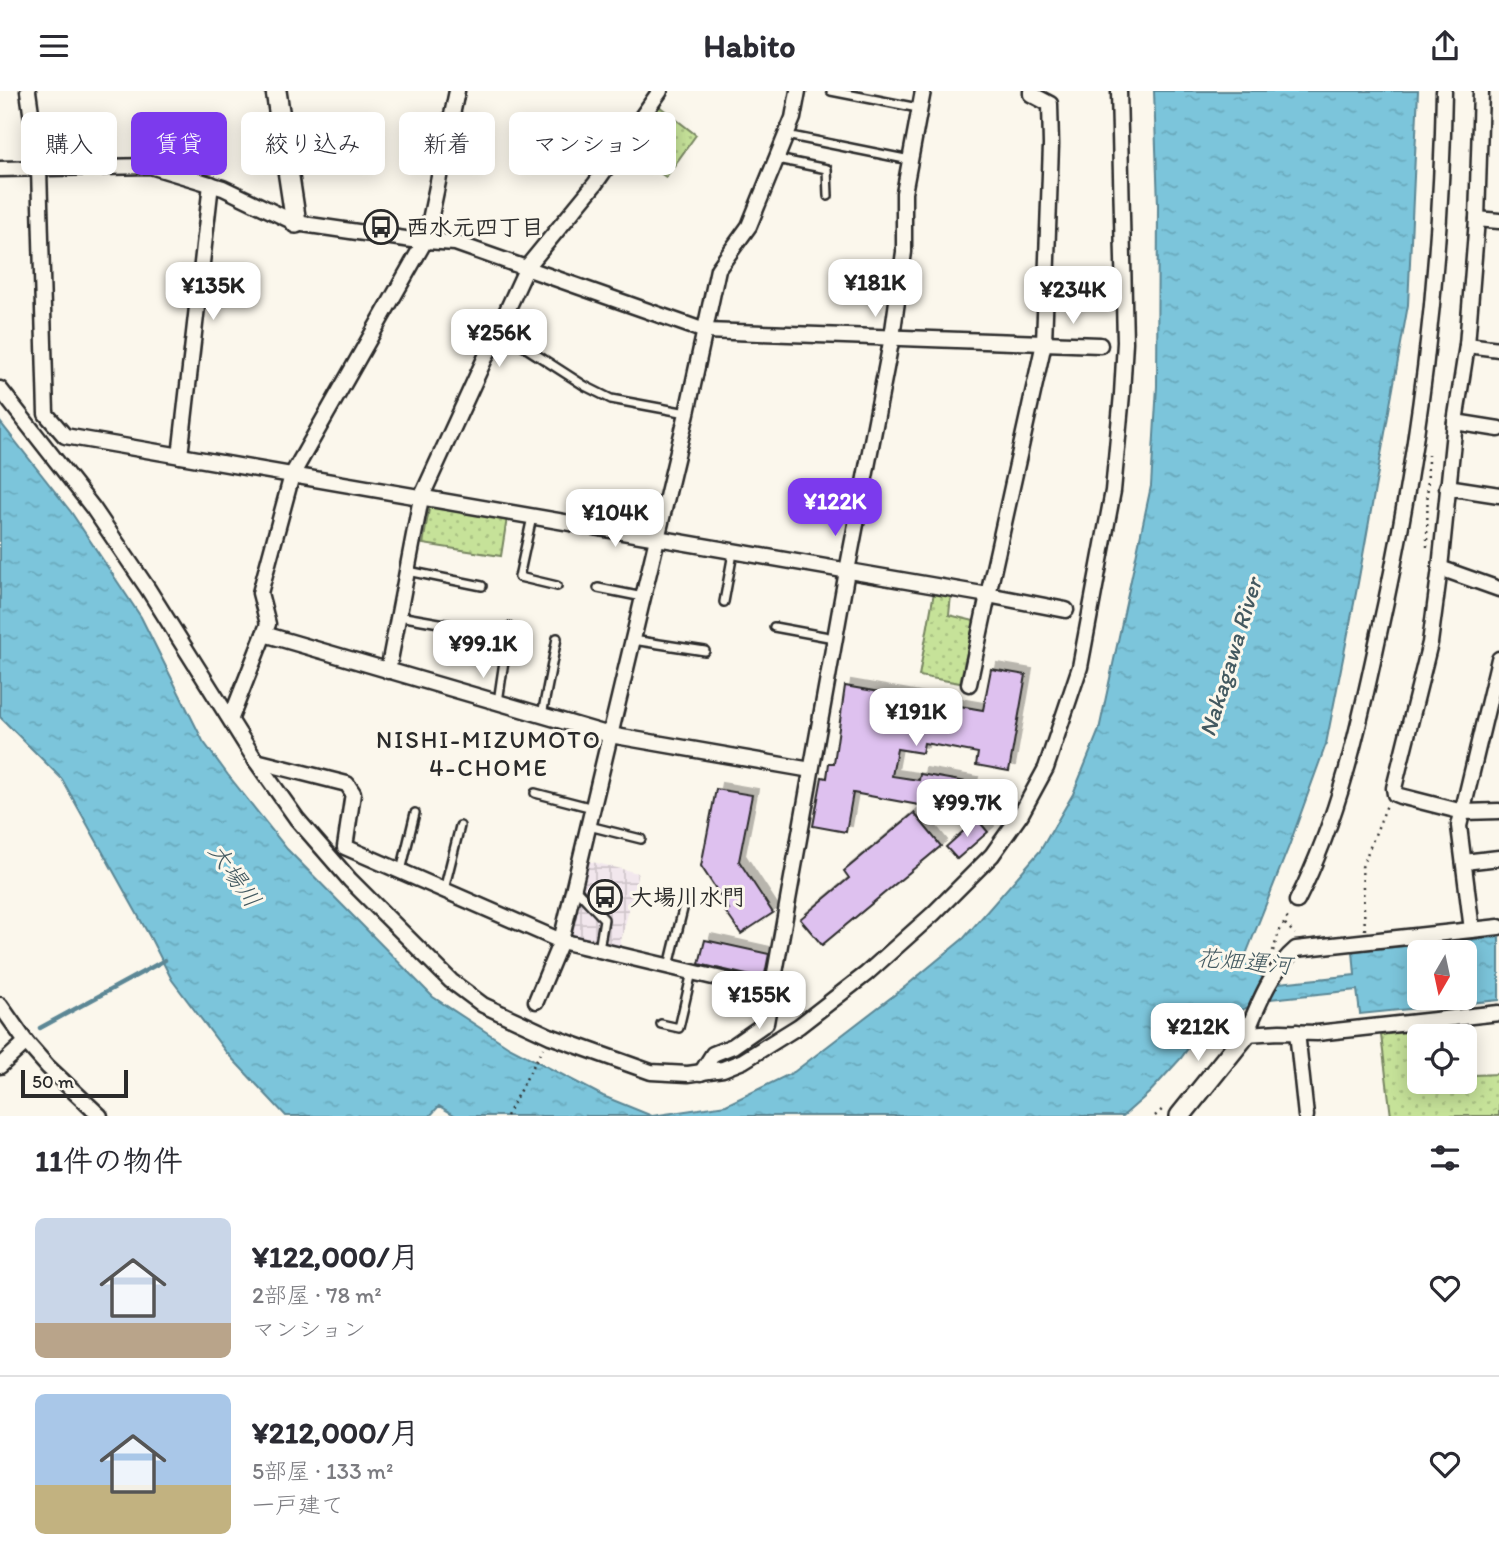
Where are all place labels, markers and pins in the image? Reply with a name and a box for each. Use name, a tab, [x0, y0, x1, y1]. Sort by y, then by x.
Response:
bus stop icon: 西水元四丁目	[362, 208, 400, 246]
place label: 西水元四丁目	[406, 213, 544, 241]
pin: ¥181K	[826, 259, 924, 319]
pin: ¥135K	[164, 263, 262, 322]
pin: ¥234K	[1024, 267, 1122, 326]
pin: ¥256K	[450, 309, 548, 369]
pin: ¥122K	[786, 479, 884, 538]
pin: ¥104K	[566, 489, 664, 549]
pin: ¥99.1K	[426, 621, 540, 680]
pin: ¥191K	[867, 689, 965, 748]
pin: ¥99.7K	[910, 779, 1024, 839]
bus stop icon: 大場川水門	[586, 878, 624, 916]
place label: 大場川水門	[630, 883, 745, 911]
pin: ¥155K	[710, 971, 808, 1031]
pin: ¥212K	[1149, 1003, 1247, 1063]

